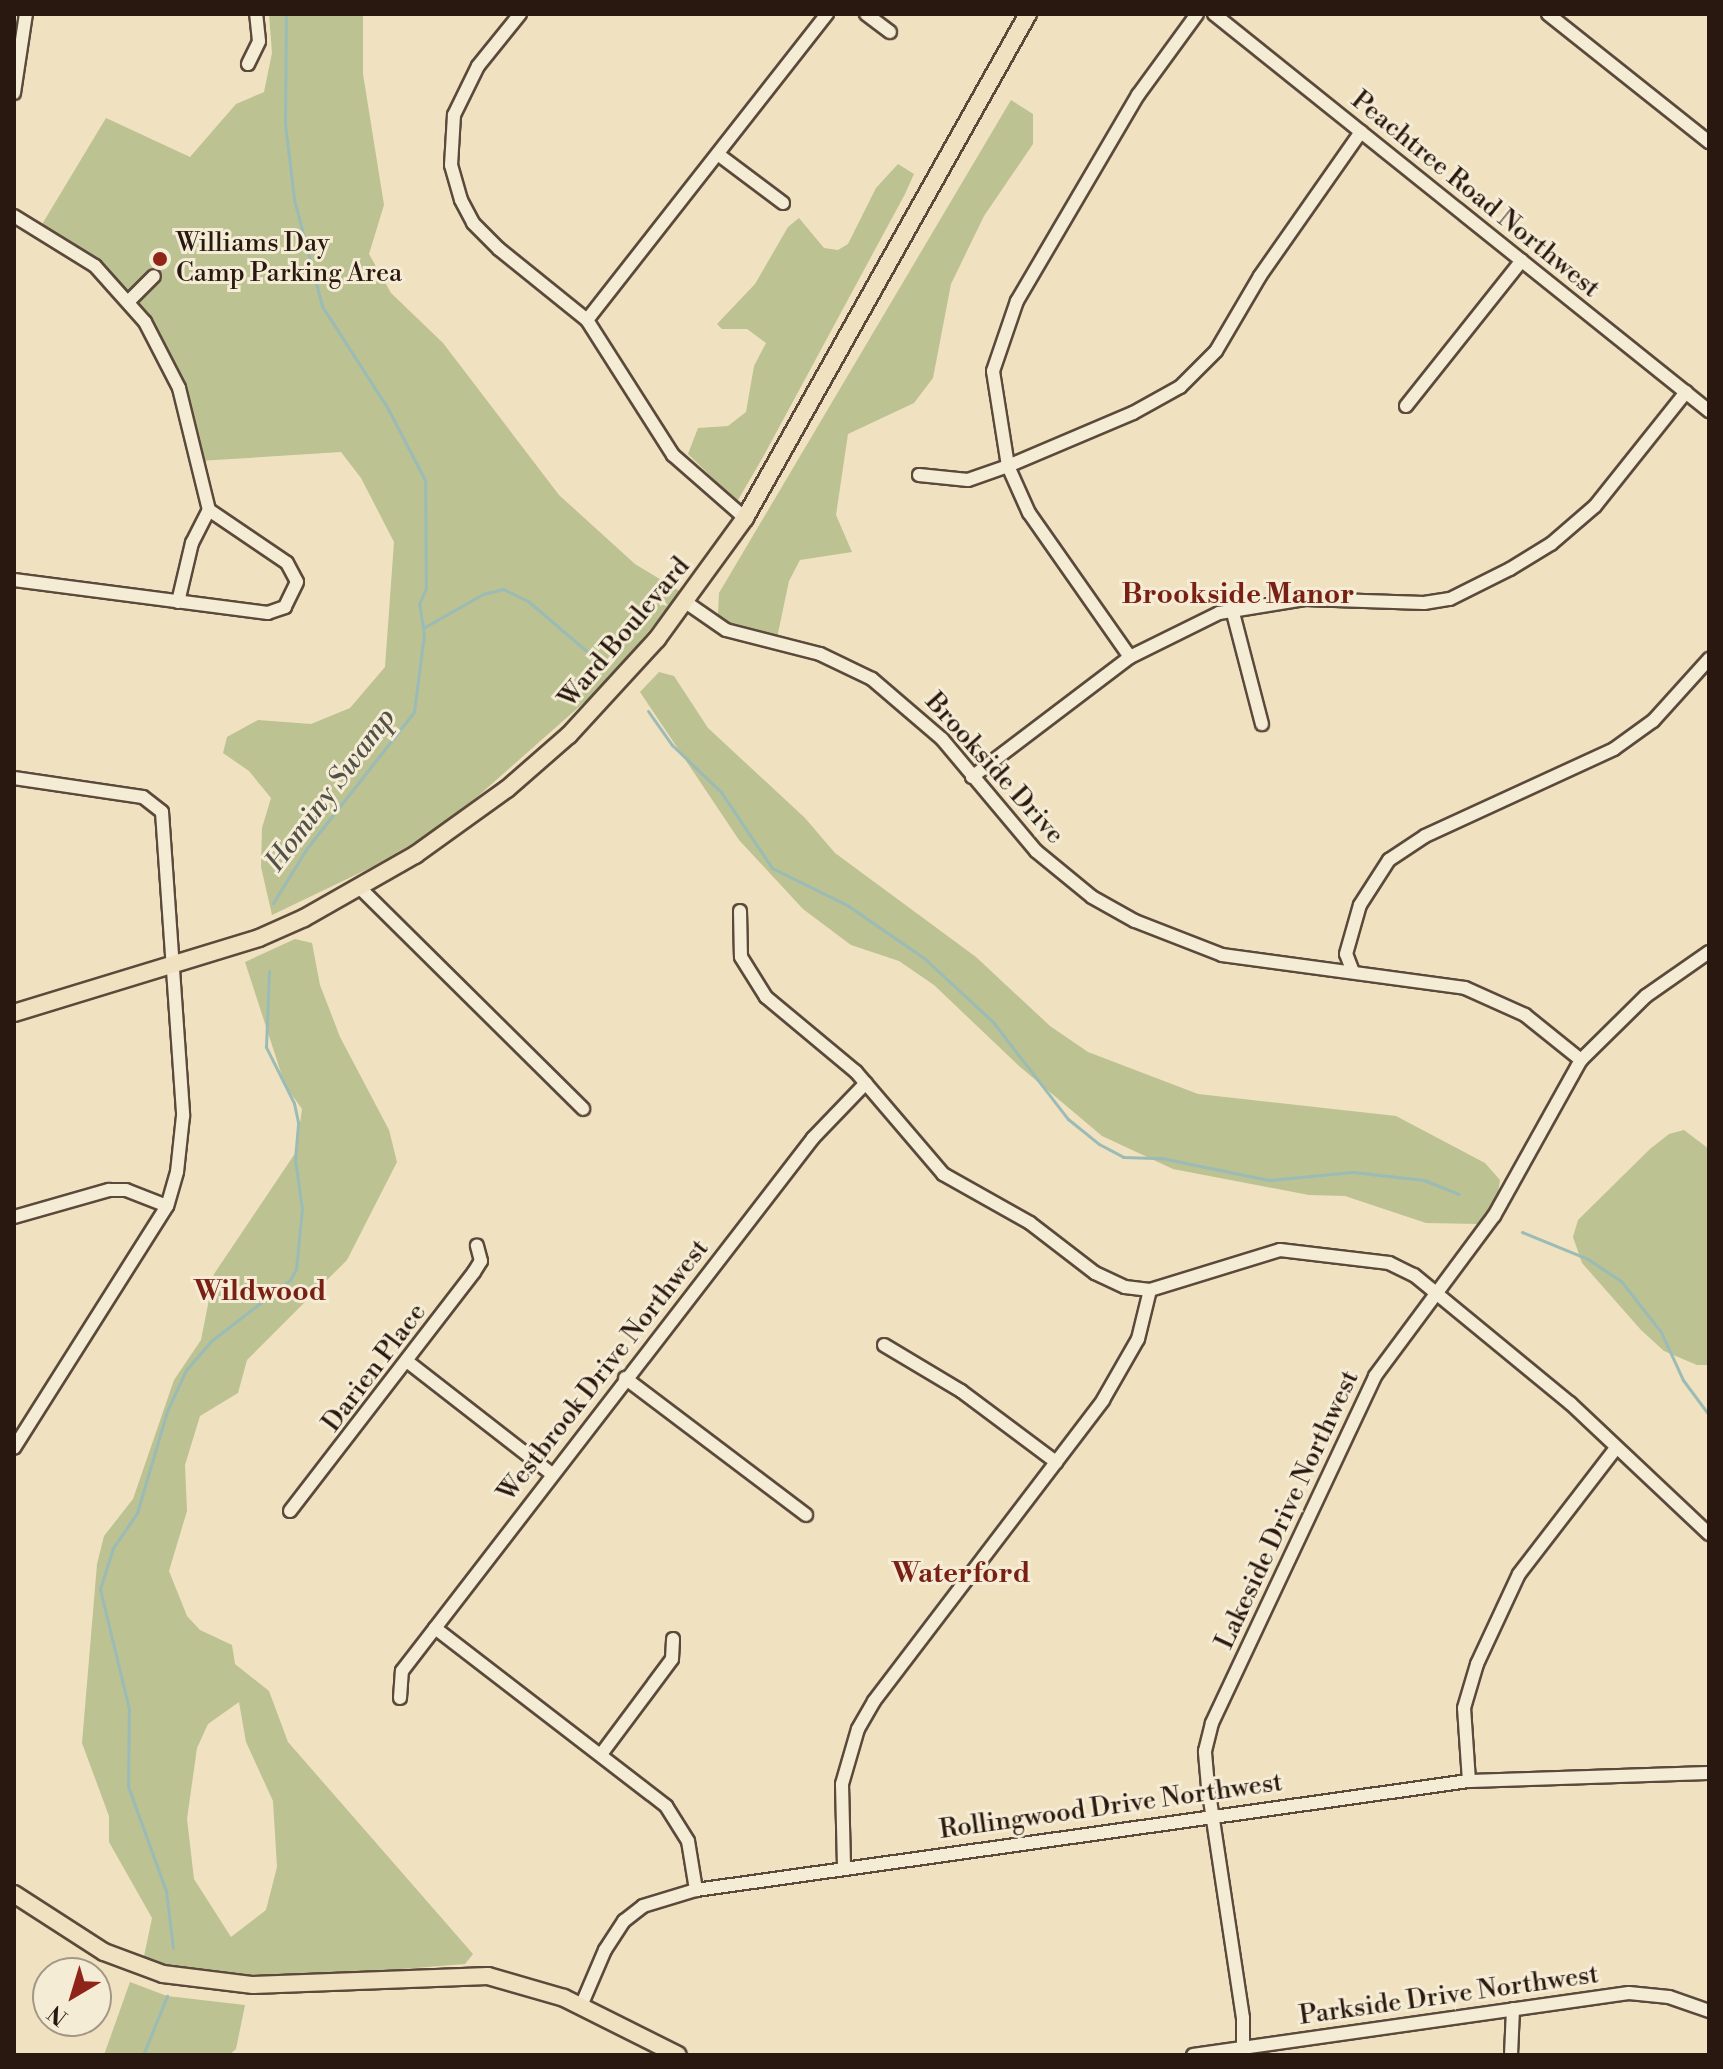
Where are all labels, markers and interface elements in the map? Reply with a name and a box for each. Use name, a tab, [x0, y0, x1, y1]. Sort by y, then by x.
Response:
street label: Peachtree Road Northwest	[1345, 85, 1605, 305]
place label: Williams Day Camp Parking Area	[176, 228, 402, 290]
marker: Williams Day Camp Parking Area	[151, 250, 169, 268]
street label: Ward Boulevard	[553, 552, 697, 714]
district label: Brookside Manor	[1122, 578, 1354, 612]
street label: Brookside Drive	[918, 687, 1070, 851]
water label: Hominy Swamp	[259, 702, 403, 878]
street label: Westbrook Drive Northwest	[492, 1234, 716, 1508]
district label: Wildwood	[194, 1275, 326, 1309]
street label: Darien Place	[317, 1298, 433, 1438]
street label: Lakeside Drive Northwest	[1210, 1366, 1366, 1654]
district label: Waterford	[892, 1557, 1030, 1591]
street label: Rollingwood Drive Northwest	[938, 1767, 1284, 1847]
north arrow	[32, 1957, 112, 2037]
street label: Parkside Drive Northwest	[1297, 1960, 1601, 2032]
text: N	[43, 1999, 73, 2031]

